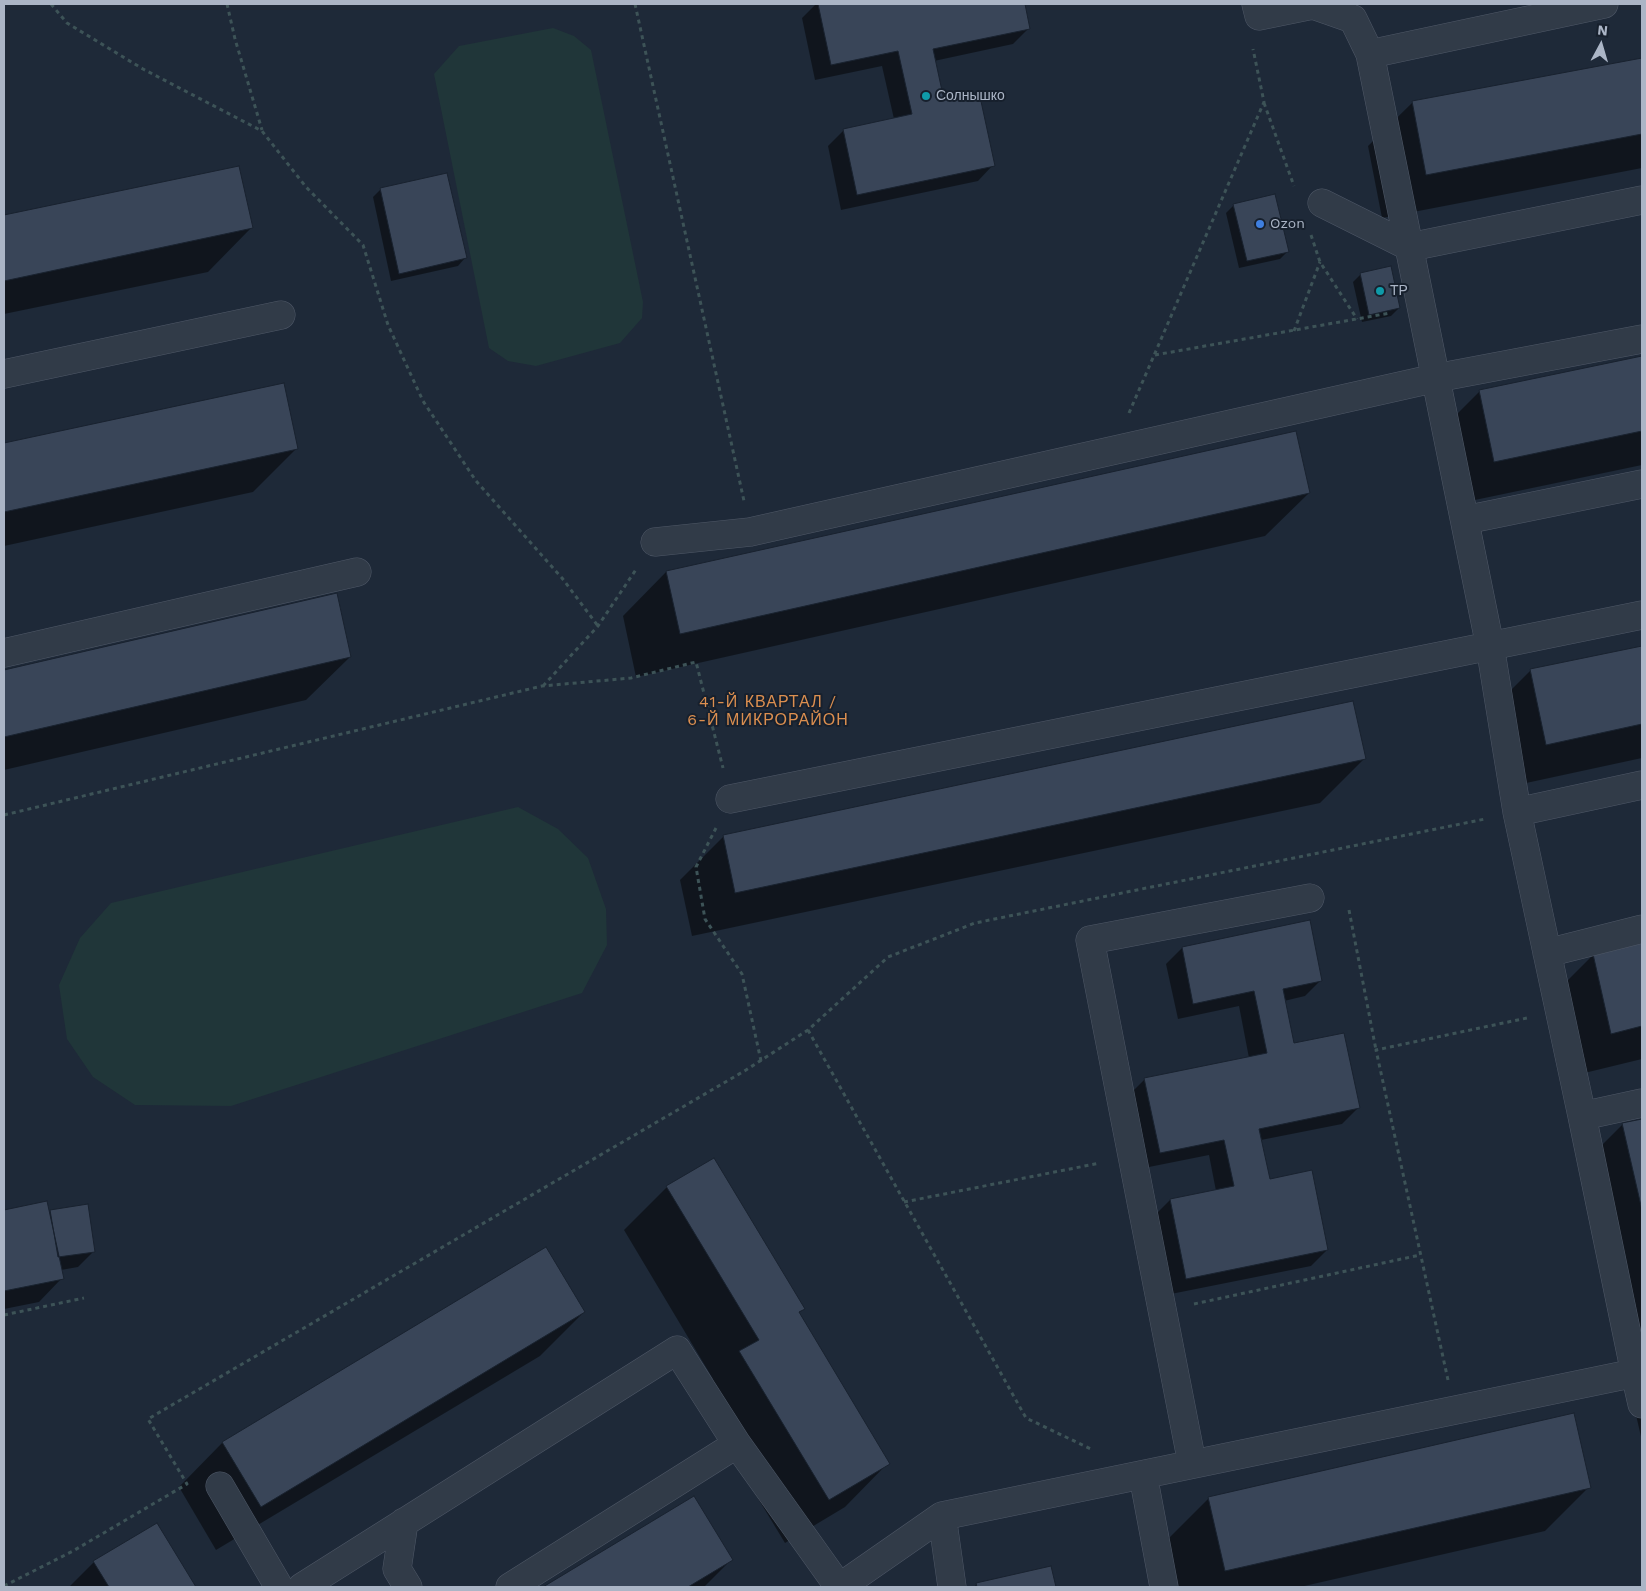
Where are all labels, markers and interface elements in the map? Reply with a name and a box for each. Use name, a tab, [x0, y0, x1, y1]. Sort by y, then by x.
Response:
north arrow	[1576, 20, 1626, 70]
text: N	[1597, 22, 1609, 39]
place label: Солнышко	[936, 88, 1005, 104]
marker: Солнышко	[920, 90, 932, 102]
place label: Ozon	[1270, 216, 1305, 232]
marker: Ozon	[1254, 218, 1266, 230]
place label: ТР	[1390, 283, 1408, 299]
marker: ТР	[1374, 285, 1386, 297]
district label: 41-Й КВАРТАЛ / 6-Й МИКРОРАЙОН	[685, 692, 851, 730]

